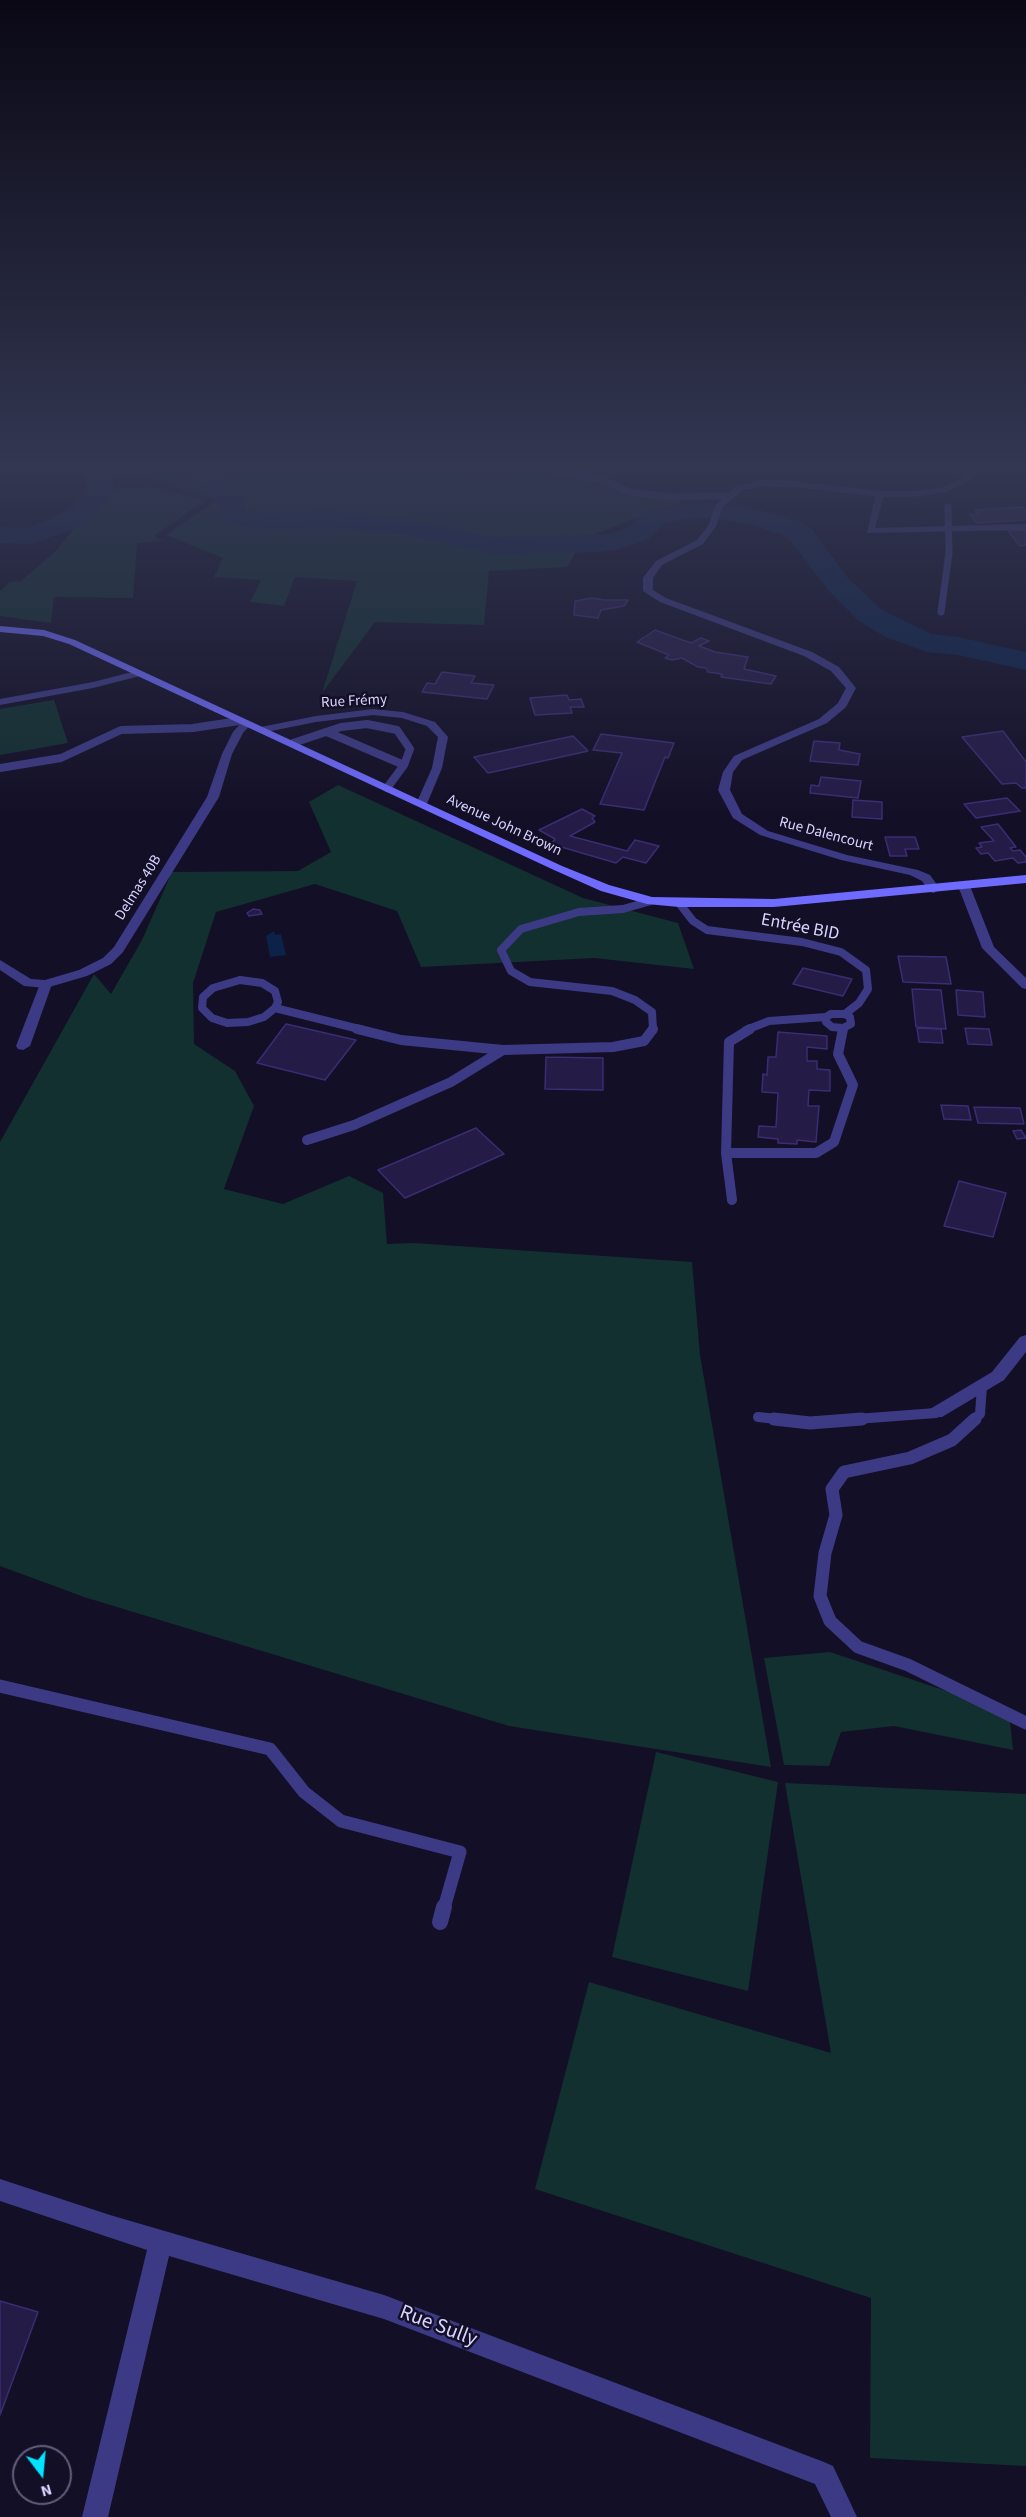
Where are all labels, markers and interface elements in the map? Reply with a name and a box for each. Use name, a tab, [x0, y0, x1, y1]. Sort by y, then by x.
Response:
street label: Rue Frémy	[320, 691, 388, 713]
street label: Avenue John Brown	[444, 791, 564, 861]
street label: Rue Dalencourt	[777, 814, 875, 856]
street label: Delmas 40B	[112, 852, 166, 924]
street label: Entrée BID	[759, 910, 841, 946]
street label: Rue Sully	[396, 2301, 480, 2353]
north arrow	[12, 2445, 72, 2505]
text: N	[38, 2478, 55, 2502]

